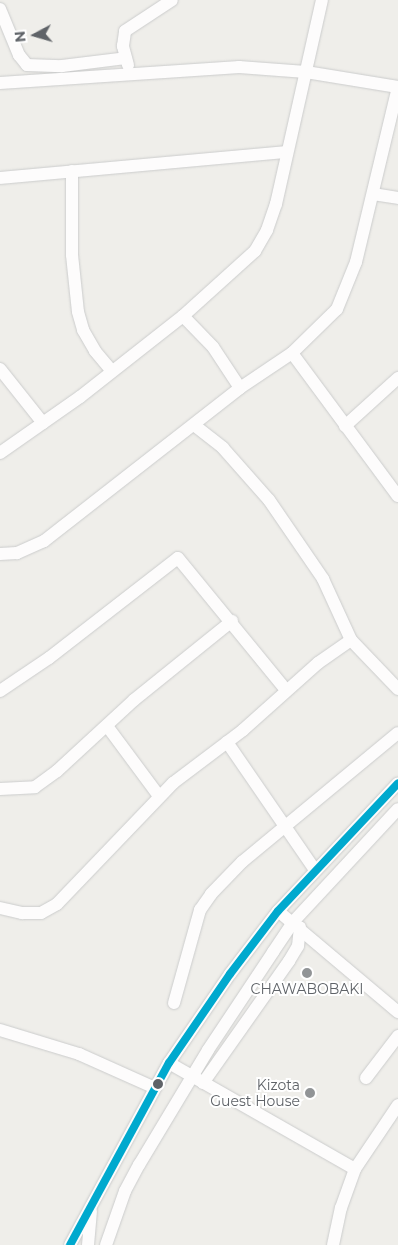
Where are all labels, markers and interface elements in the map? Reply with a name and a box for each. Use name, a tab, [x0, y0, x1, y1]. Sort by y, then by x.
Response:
north arrow	[10, 10, 60, 60]
text: N	[11, 30, 30, 43]
marker: CHAWABOBAKI	[301, 967, 313, 979]
place label: CHAWABOBAKI	[251, 981, 363, 997]
place label: Kizota Guest House	[210, 1077, 300, 1110]
unlabelled marker	[153, 1079, 163, 1089]
marker: Kizota Guest House	[304, 1087, 316, 1099]

